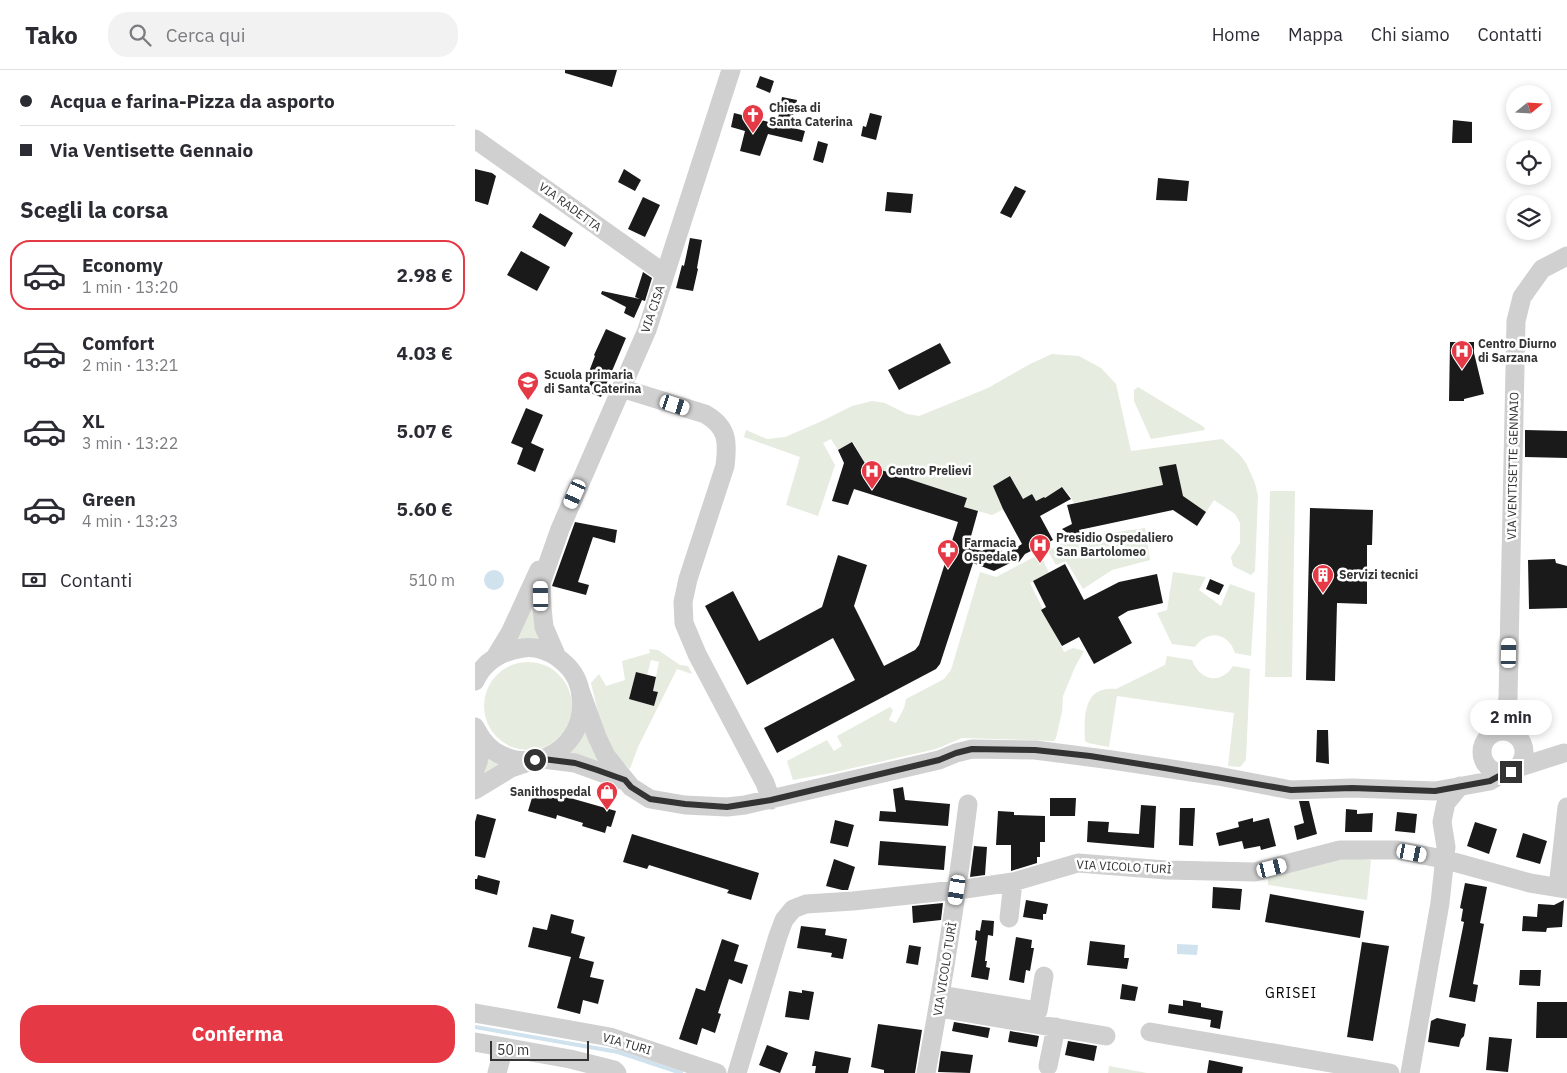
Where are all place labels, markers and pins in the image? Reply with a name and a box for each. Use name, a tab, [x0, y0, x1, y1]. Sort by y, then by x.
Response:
place label: Chiesa di Santa Caterina	[769, 100, 853, 129]
church icon: Chiesa di Santa Caterina	[741, 103, 765, 134]
place label: Centro Diurno di Sarzana	[1478, 336, 1557, 365]
hospital icon: Centro Diurno di Sarzana	[1450, 339, 1474, 370]
place label: Scuola primaria di Santa Caterina	[544, 367, 642, 396]
school or university icon: Scuola primaria di Santa Caterina	[516, 370, 540, 401]
hospital icon: Centro Prelievi	[860, 459, 884, 490]
place label: Centro Prelievi	[888, 463, 972, 478]
place label: Presidio Ospedaliero San Bartolomeo	[1056, 530, 1173, 559]
hospital icon: Presidio Ospedaliero San Bartolomeo	[1028, 533, 1052, 564]
place label: Farmacia Ospedale	[964, 535, 1017, 564]
pharmacy icon: Farmacia Ospedale	[936, 538, 960, 569]
building icon: Servizi tecnici	[1311, 563, 1335, 594]
place label: Servizi tecnici	[1339, 567, 1418, 582]
shop icon: Sanithospedal	[595, 780, 619, 811]
place label: Sanithospedal	[510, 784, 591, 799]

